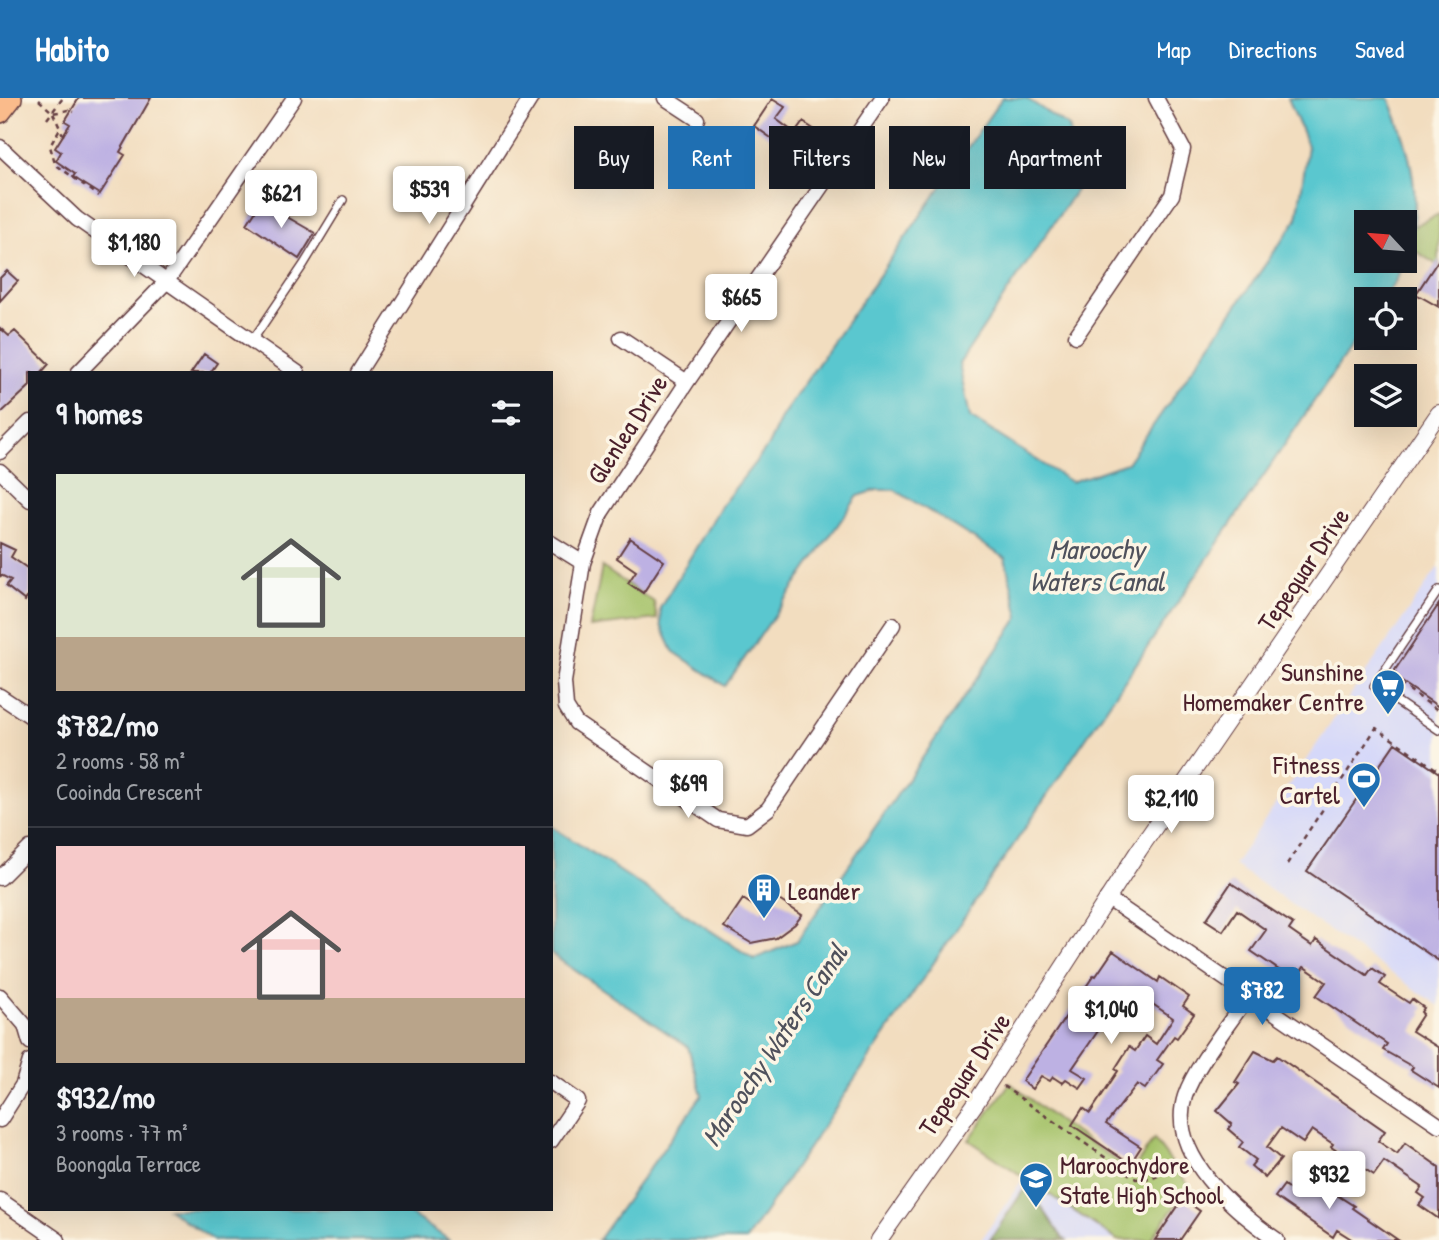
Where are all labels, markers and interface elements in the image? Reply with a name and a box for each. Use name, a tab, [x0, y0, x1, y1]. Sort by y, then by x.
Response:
text: Habito	[35, 27, 109, 71]
text: Map	[1157, 33, 1191, 65]
text: Directions	[1229, 33, 1317, 65]
text: Saved	[1355, 33, 1404, 65]
chip: Buy	[574, 126, 654, 189]
chip: Rent	[668, 126, 755, 189]
chip: Filters	[769, 126, 875, 189]
chip: New	[889, 126, 970, 189]
chip: Apartment	[984, 126, 1126, 189]
pin: $539	[388, 166, 470, 226]
pin: $621	[240, 170, 322, 230]
text: $539	[409, 173, 449, 204]
text: $621	[261, 177, 301, 208]
north arrow	[1354, 210, 1418, 273]
map controls	[1354, 210, 1417, 427]
pin: $1,180	[77, 220, 191, 279]
text: $1,180	[107, 226, 161, 257]
pin: $665	[700, 274, 782, 334]
text: $665	[721, 281, 761, 312]
button: locate	[1354, 287, 1417, 350]
button: layers	[1354, 364, 1417, 427]
street label: Glenlea Drive	[579, 368, 675, 490]
text: 9 homes	[56, 393, 143, 433]
icon: filters	[487, 394, 525, 432]
street label: Tepequar Drive	[1249, 501, 1357, 637]
icon: home	[228, 520, 354, 646]
water label: Maroochy Waters Canal	[1030, 530, 1166, 600]
place label: Sunshine Homemaker Centre	[1183, 654, 1364, 719]
supermarket icon: Sunshine Homemaker Centre	[1369, 667, 1407, 716]
text: $782/mo	[56, 705, 158, 745]
text: 2 rooms · 58 m²	[56, 745, 185, 776]
place label: Fitness Cartel	[1272, 747, 1340, 812]
pin: $699	[647, 760, 729, 820]
sports icon: Fitness Cartel	[1345, 760, 1383, 809]
text: $699	[669, 767, 707, 798]
text: Cooinda Crescent	[56, 776, 202, 807]
pin: $2,110	[1114, 776, 1228, 835]
text: $2,110	[1144, 782, 1198, 813]
building icon: Leander	[745, 871, 783, 920]
place label: Leander	[788, 873, 860, 908]
icon: home	[228, 892, 354, 1018]
water label: Maroochy Waters Canal	[692, 935, 857, 1154]
pin: $782	[1221, 968, 1303, 1027]
text: $782	[1240, 974, 1284, 1005]
pin: $1,040	[1054, 986, 1168, 1046]
text: $1,040	[1084, 993, 1138, 1024]
street label: Tepequar Drive	[910, 1006, 1018, 1142]
text: $932/mo	[56, 1077, 155, 1117]
text: 3 rooms · 77 m²	[56, 1117, 188, 1148]
place label: Maroochydore State High School	[1060, 1147, 1224, 1212]
text: Boongala Terrace	[56, 1148, 201, 1179]
pin: $932	[1288, 1152, 1370, 1211]
text: $932	[1308, 1158, 1350, 1189]
school or university icon: Maroochydore State High School	[1017, 1160, 1055, 1209]

